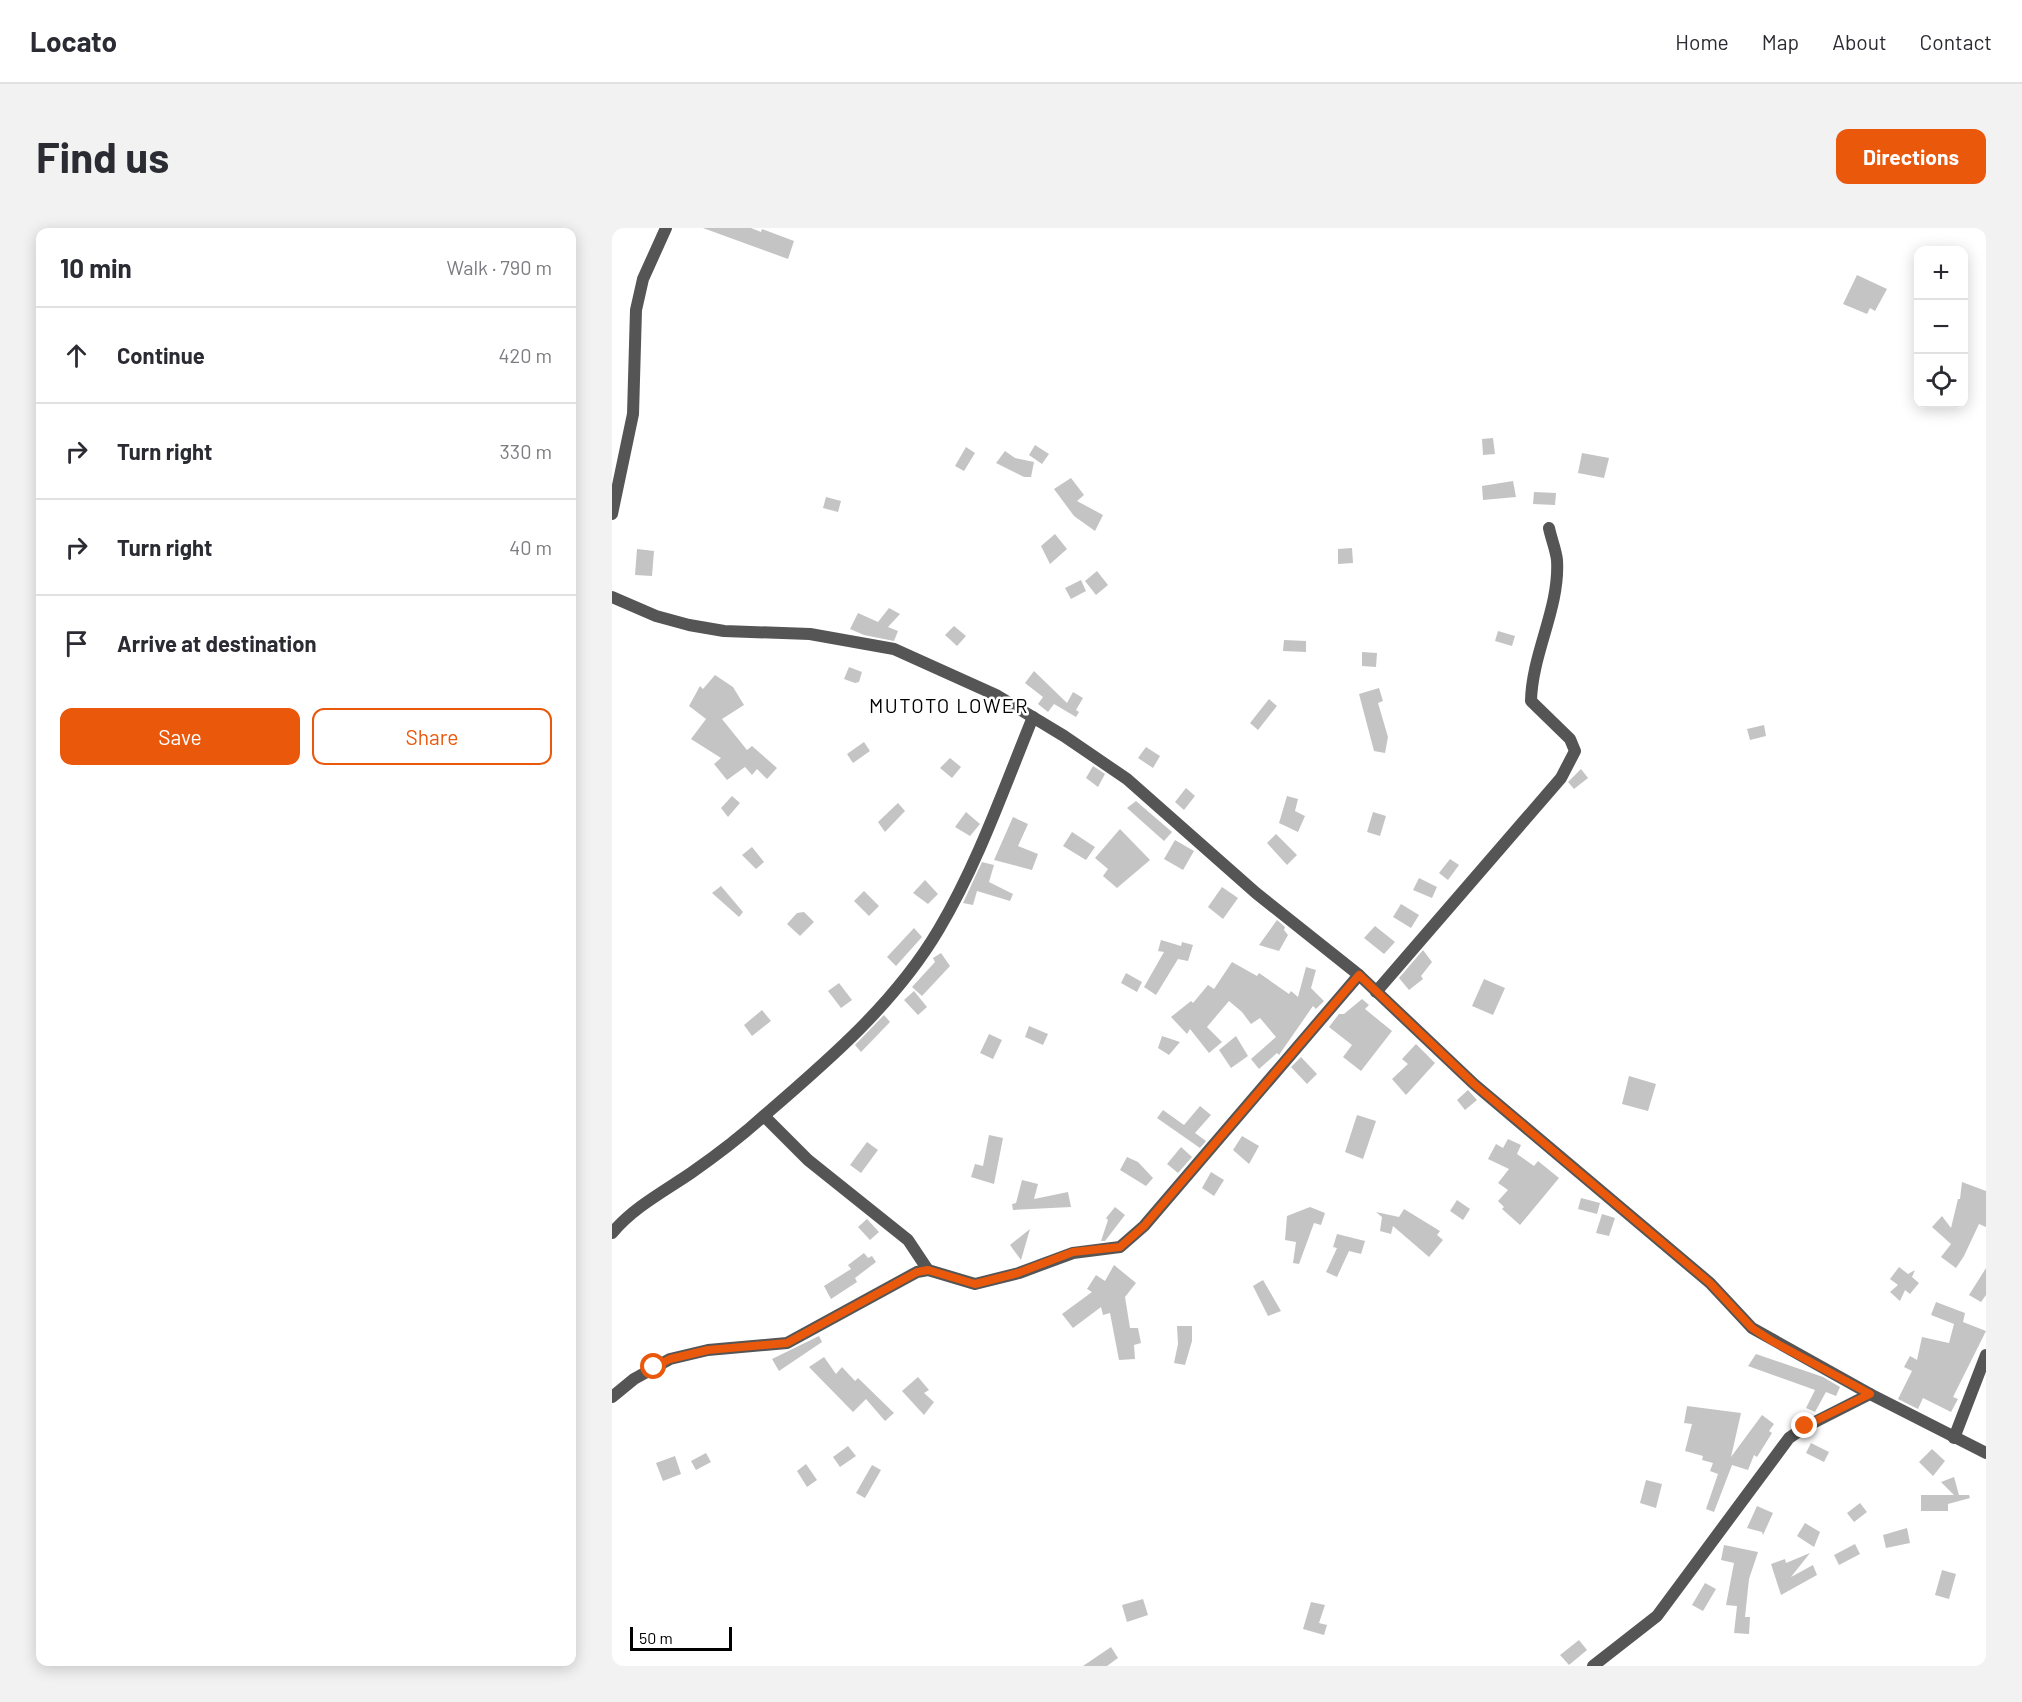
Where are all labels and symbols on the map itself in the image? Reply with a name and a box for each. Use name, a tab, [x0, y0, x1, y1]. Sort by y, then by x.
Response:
district label: MUTOTO LOWER	[869, 693, 1029, 717]
route start	[640, 1353, 666, 1379]
route end	[1791, 1412, 1817, 1438]
scale bar	[630, 1624, 732, 1652]

